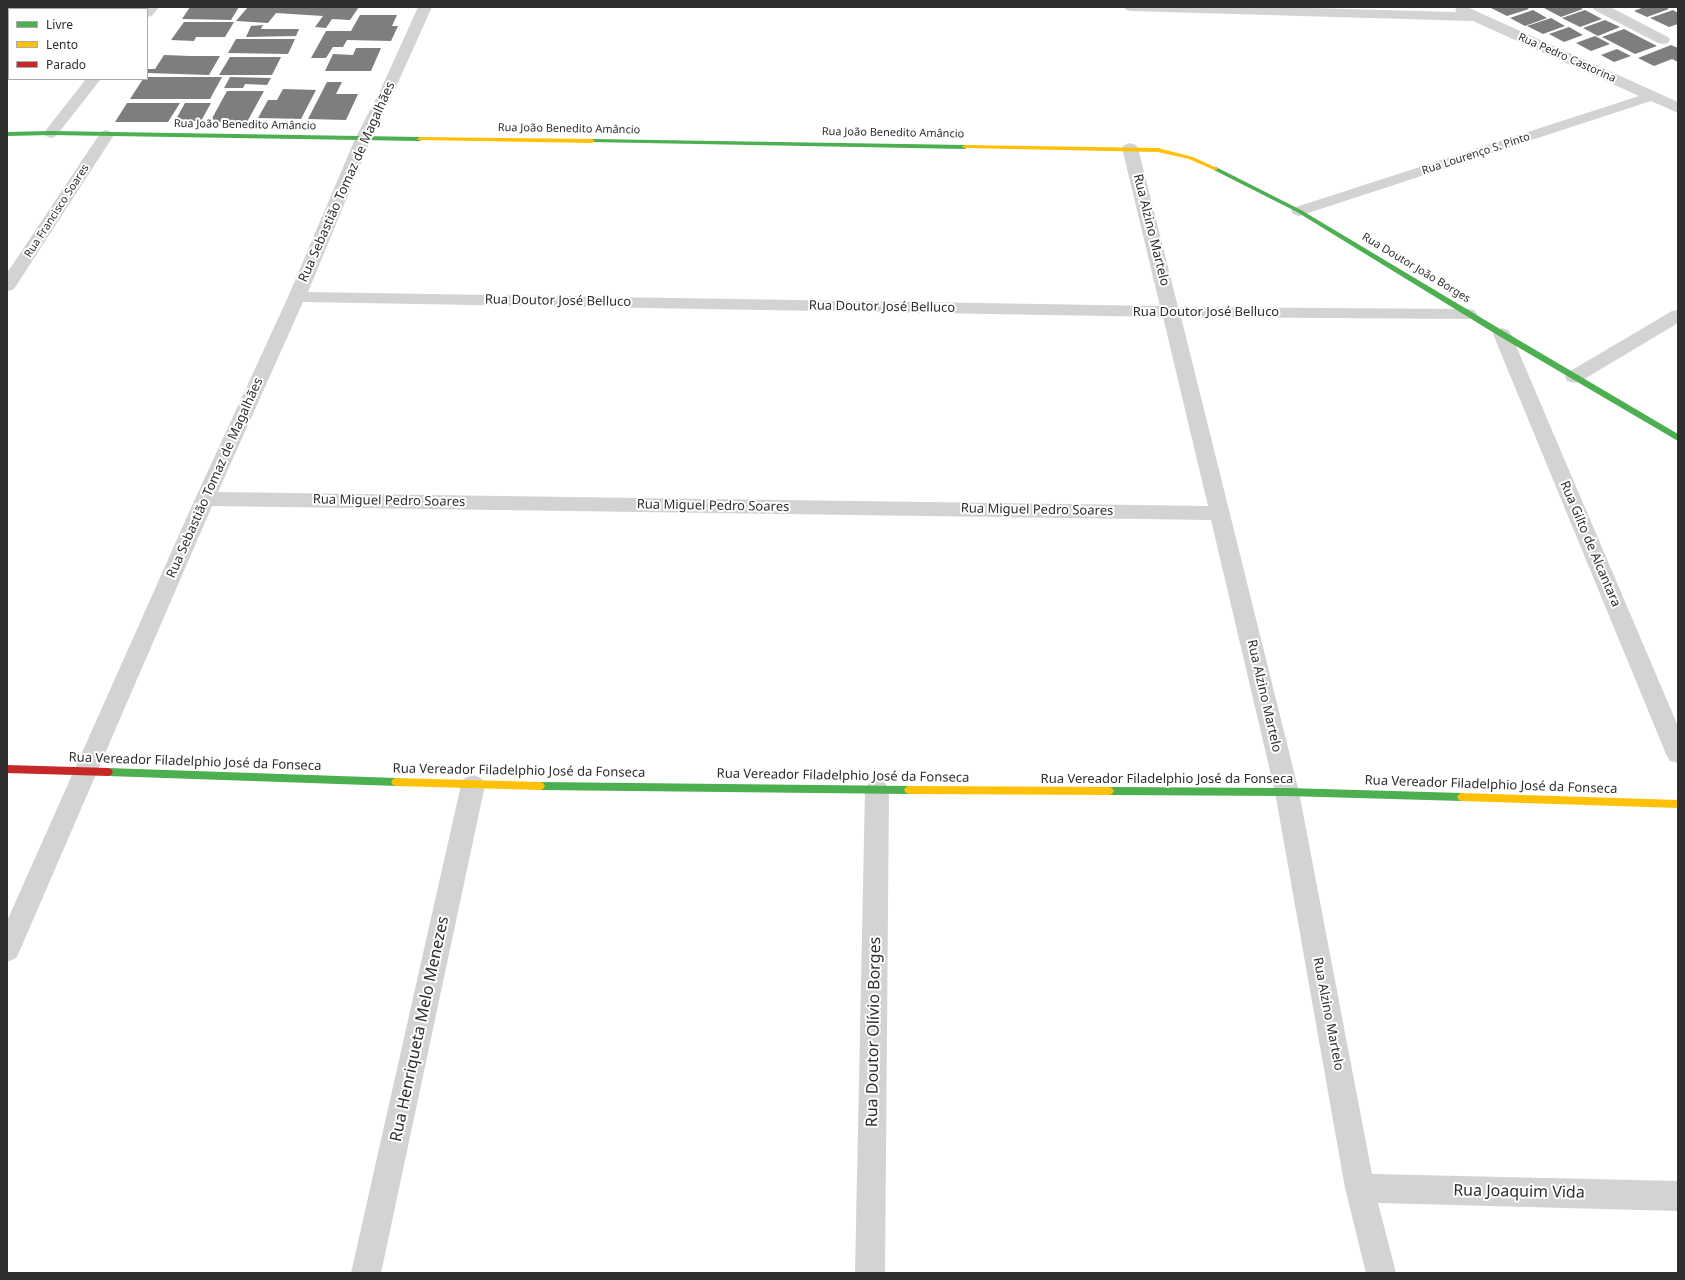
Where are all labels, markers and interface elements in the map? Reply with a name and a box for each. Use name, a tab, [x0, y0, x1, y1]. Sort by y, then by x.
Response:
legend	[8, 8, 148, 80]
text: Livre	[46, 16, 73, 33]
street label: Rua Pedro Castorina	[1516, 31, 1618, 85]
text: Lento	[46, 36, 78, 53]
text: Parado	[46, 56, 86, 73]
street label: Rua Sebastião Tomaz de Magalhães	[296, 79, 398, 285]
street label: Rua João Benedito Amâncio	[174, 117, 316, 133]
street label: Rua João Benedito Amâncio	[498, 121, 640, 137]
street label: Rua João Benedito Amâncio	[822, 125, 964, 141]
street label: Rua Lourenço S. Pinto	[1420, 130, 1532, 178]
street label: Rua Francisco Soares	[22, 162, 92, 260]
street label: Rua Alzino Martelo	[1130, 172, 1172, 288]
street label: Rua Doutor João Borges	[1359, 230, 1473, 306]
street label: Rua Doutor José Belluco	[485, 292, 631, 310]
street label: Rua Doutor José Belluco	[809, 298, 955, 316]
street label: Rua Doutor José Belluco	[1133, 304, 1279, 320]
street label: Rua Sebastião Tomaz de Magalhães	[164, 375, 266, 581]
street label: Rua Gilto de Alcantara	[1556, 479, 1624, 609]
street label: Rua Miguel Pedro Soares	[313, 492, 465, 510]
street label: Rua Miguel Pedro Soares	[637, 497, 789, 515]
street label: Rua Miguel Pedro Soares	[961, 501, 1113, 519]
street label: Rua Alzino Martelo	[1243, 638, 1285, 754]
street label: Rua Vereador Filadelphio José da Fonseca	[68, 750, 322, 774]
street label: Rua Vereador Filadelphio José da Fonseca	[392, 761, 646, 781]
street label: Rua Vereador Filadelphio José da Fonseca	[716, 766, 970, 786]
street label: Rua Vereador Filadelphio José da Fonseca	[1041, 771, 1293, 787]
street label: Rua Vereador Filadelphio José da Fonseca	[1364, 773, 1618, 797]
street label: Rua Henriqueta Melo Menezes	[387, 914, 453, 1144]
street label: Rua Doutor Olívio Borges	[863, 937, 885, 1127]
street label: Rua Alzino Martelo	[1309, 956, 1347, 1072]
street label: Rua Joaquim Vida	[1453, 1181, 1585, 1203]

